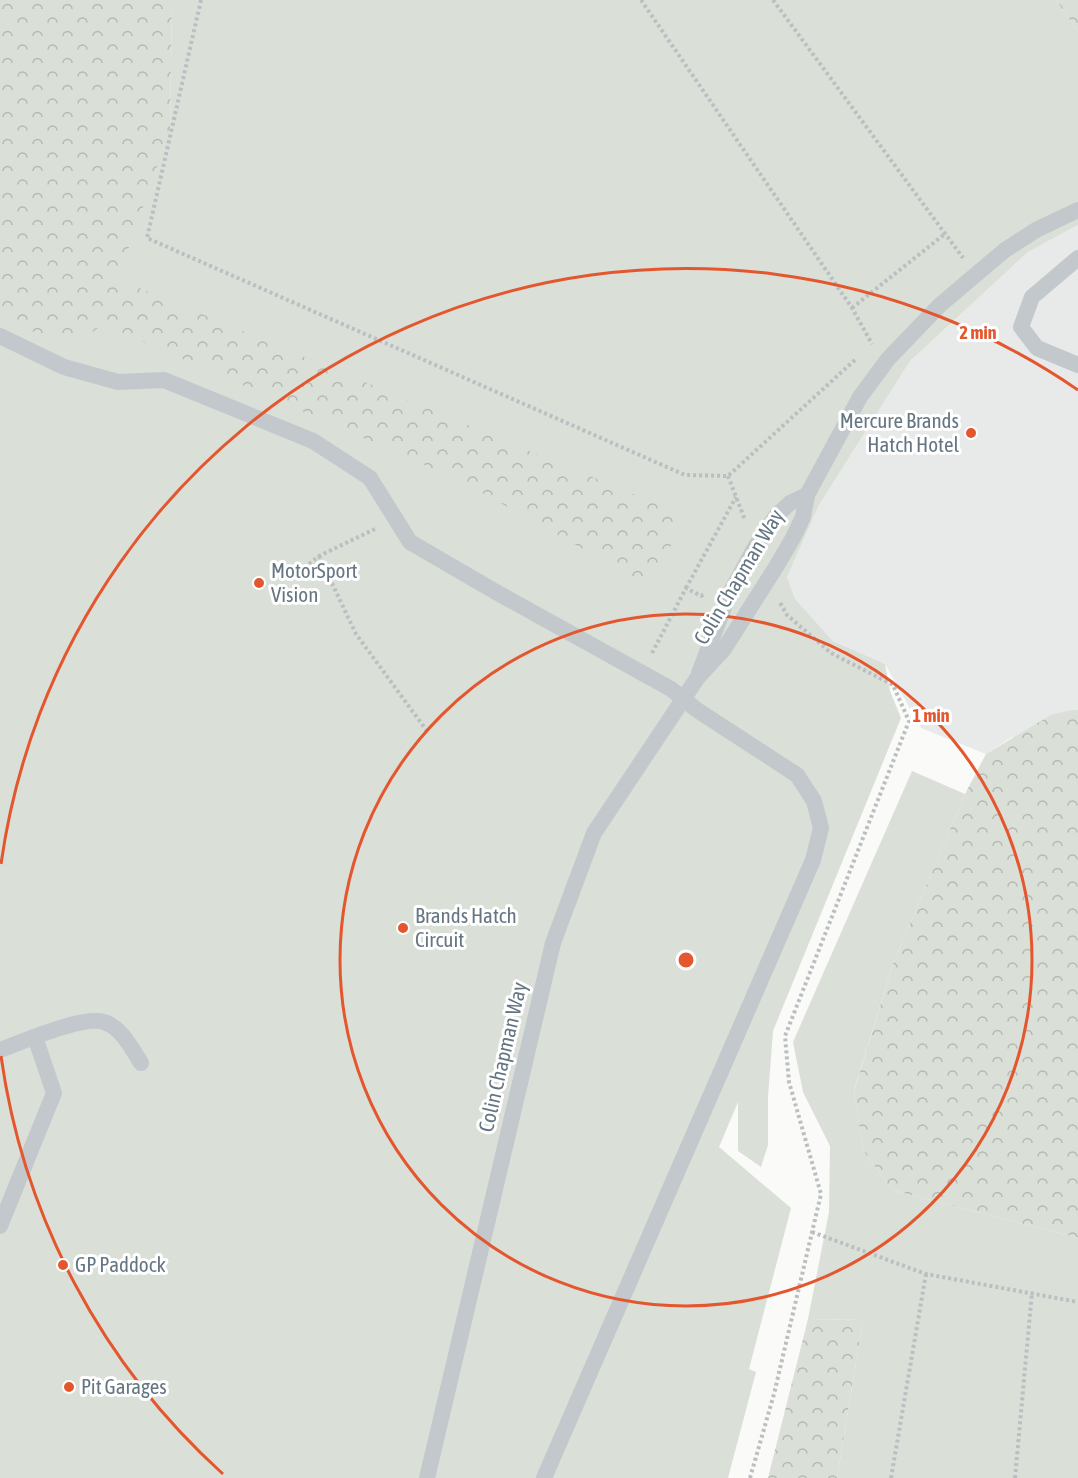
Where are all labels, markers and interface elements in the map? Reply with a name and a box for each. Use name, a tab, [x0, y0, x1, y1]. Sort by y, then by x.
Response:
text: 2 min	[960, 322, 997, 343]
place label: Mercure Brands Hatch Hotel	[840, 408, 959, 456]
marker: Mercure Brands Hatch Hotel	[964, 426, 978, 440]
street label: Colin Chapman Way	[688, 504, 788, 648]
place label: MotorSport Vision	[271, 558, 358, 606]
marker: MotorSport Vision	[252, 576, 266, 590]
text: 1 min	[913, 705, 950, 726]
place label: Brands Hatch Circuit	[415, 903, 517, 951]
marker: Brands Hatch Circuit	[396, 921, 410, 935]
centre of rings	[676, 950, 696, 970]
street label: Colin Chapman Way	[473, 979, 531, 1134]
place label: GP Paddock	[75, 1252, 166, 1276]
marker: GP Paddock	[56, 1258, 70, 1272]
place label: Pit Garages	[81, 1374, 167, 1398]
marker: Pit Garages	[62, 1380, 76, 1394]

